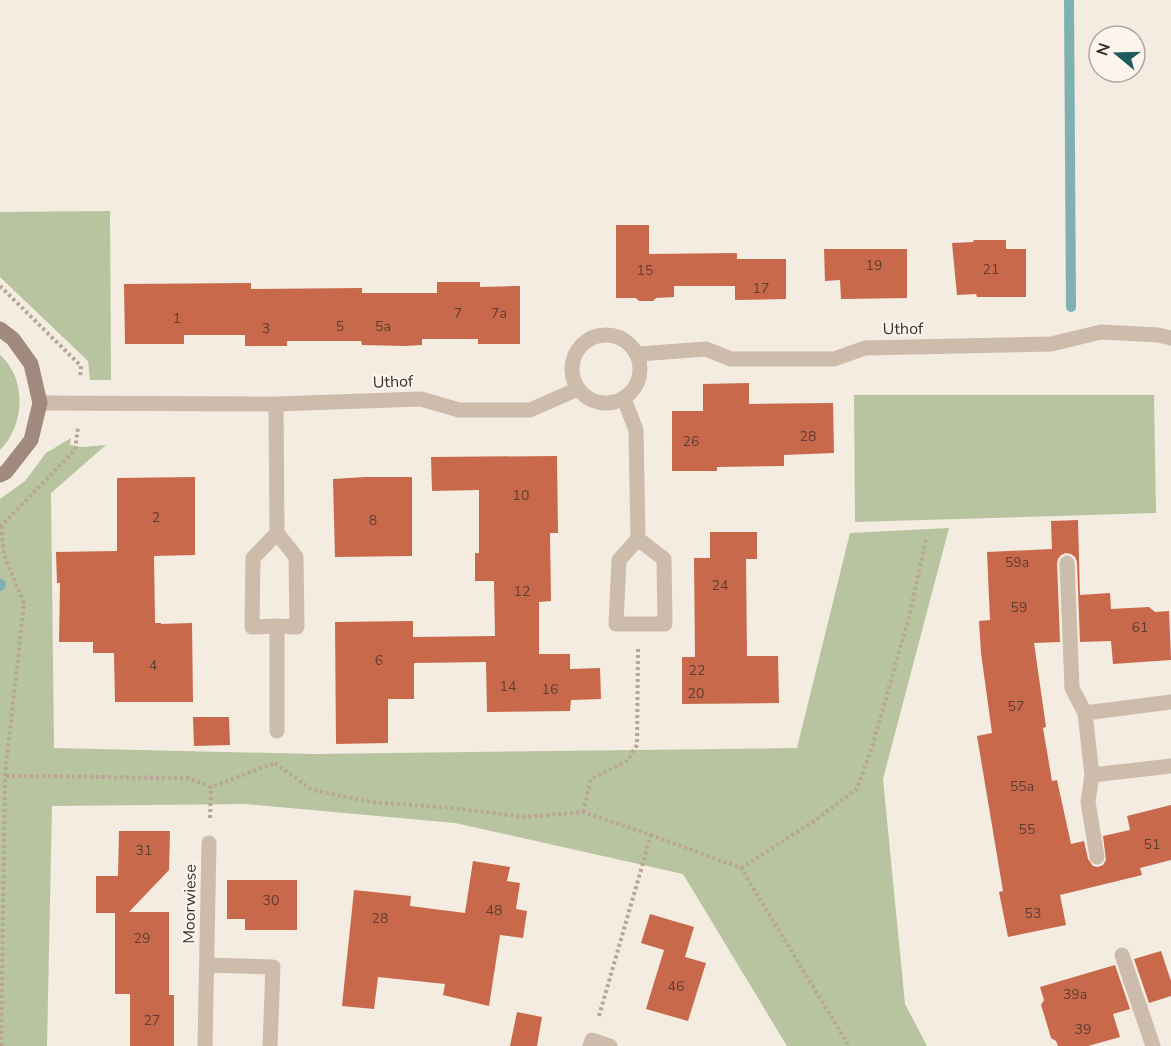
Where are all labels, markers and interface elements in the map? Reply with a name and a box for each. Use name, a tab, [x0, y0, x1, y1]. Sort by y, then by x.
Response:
north arrow	[1087, 24, 1147, 84]
text: N	[1091, 40, 1116, 59]
house number: 19	[866, 256, 882, 275]
house number: 21	[983, 260, 999, 279]
house number: 15	[637, 261, 653, 280]
house number: 17	[753, 279, 769, 298]
house number: 7	[454, 304, 462, 323]
house number: 7a	[491, 304, 507, 323]
house number: 1	[173, 309, 181, 328]
house number: 5	[336, 317, 344, 336]
house number: 5a	[375, 317, 391, 336]
street label: Uthof	[883, 318, 924, 340]
house number: 3	[262, 319, 270, 338]
street label: Uthof	[372, 370, 414, 394]
house number: 28	[800, 427, 816, 446]
house number: 26	[683, 432, 699, 451]
house number: 10	[513, 486, 529, 505]
house number: 2	[152, 508, 160, 527]
house number: 8	[369, 511, 377, 530]
house number: 59a	[1005, 553, 1029, 572]
house number: 24	[712, 576, 728, 595]
house number: 12	[514, 582, 530, 601]
house number: 59	[1011, 598, 1027, 617]
house number: 61	[1132, 618, 1148, 637]
house number: 6	[375, 651, 383, 670]
house number: 4	[149, 656, 157, 675]
house number: 22	[689, 661, 705, 680]
house number: 14	[500, 677, 516, 696]
house number: 16	[542, 680, 558, 699]
house number: 20	[688, 684, 704, 703]
house number: 57	[1008, 697, 1024, 716]
house number: 55a	[1010, 777, 1034, 796]
house number: 55	[1019, 820, 1035, 839]
house number: 51	[1144, 835, 1160, 854]
house number: 31	[136, 841, 152, 860]
street label: Moorwiese	[178, 864, 202, 944]
house number: 30	[263, 891, 279, 910]
house number: 48	[486, 901, 502, 920]
house number: 53	[1025, 904, 1041, 923]
house number: 28	[372, 909, 388, 928]
house number: 29	[134, 929, 150, 948]
house number: 46	[668, 977, 684, 996]
house number: 39a	[1063, 985, 1087, 1004]
house number: 27	[144, 1011, 160, 1030]
house number: 39	[1075, 1020, 1091, 1039]

